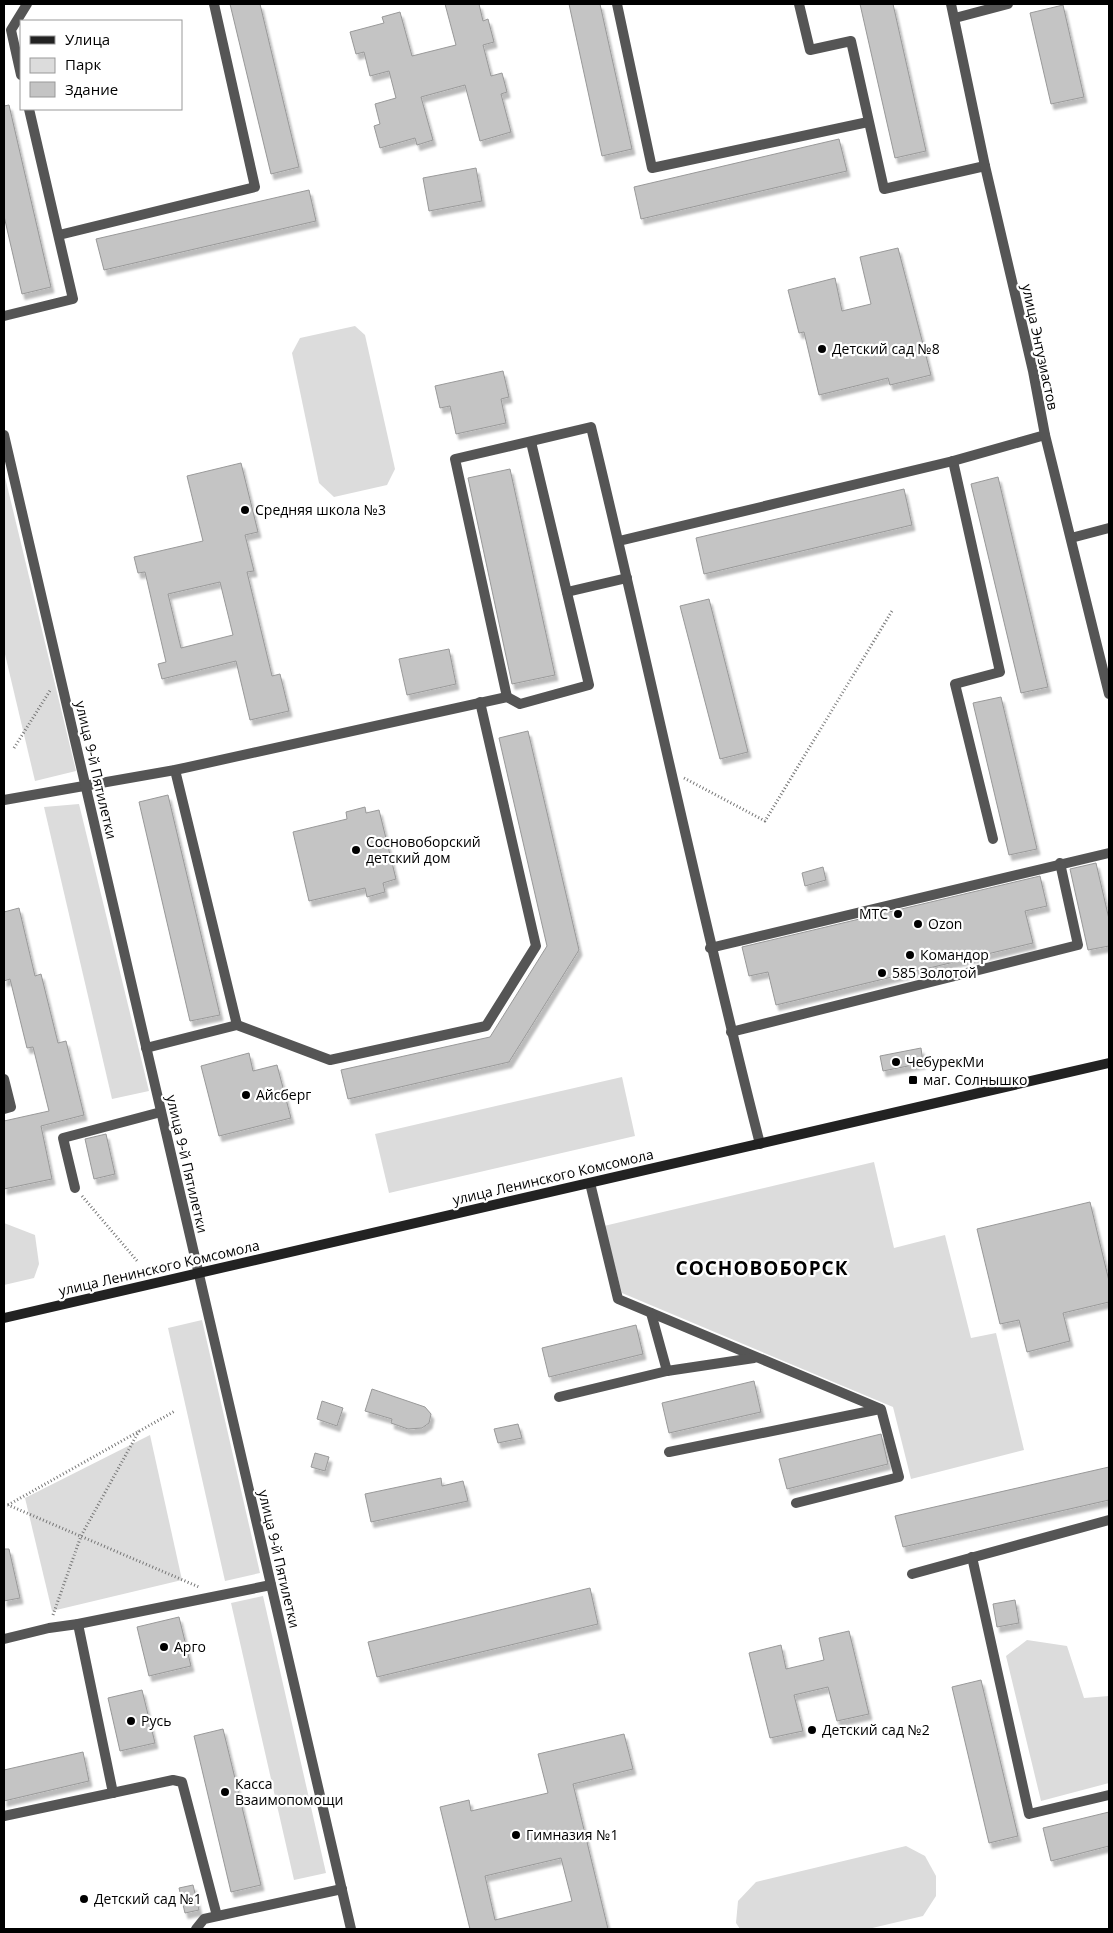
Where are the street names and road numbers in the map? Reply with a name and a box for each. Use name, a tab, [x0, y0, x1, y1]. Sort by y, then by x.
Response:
street label: улица Энтузиастов	[1018, 282, 1063, 412]
street label: улица 9-й Пятилетки	[71, 699, 122, 841]
street label: улица 9-й Пятилетки	[162, 1093, 213, 1235]
street label: улица Ленинского Комсомола	[451, 1144, 655, 1209]
street label: улица Ленинского Комсомола	[57, 1235, 261, 1300]
street label: улица 9-й Пятилетки	[254, 1488, 305, 1630]

